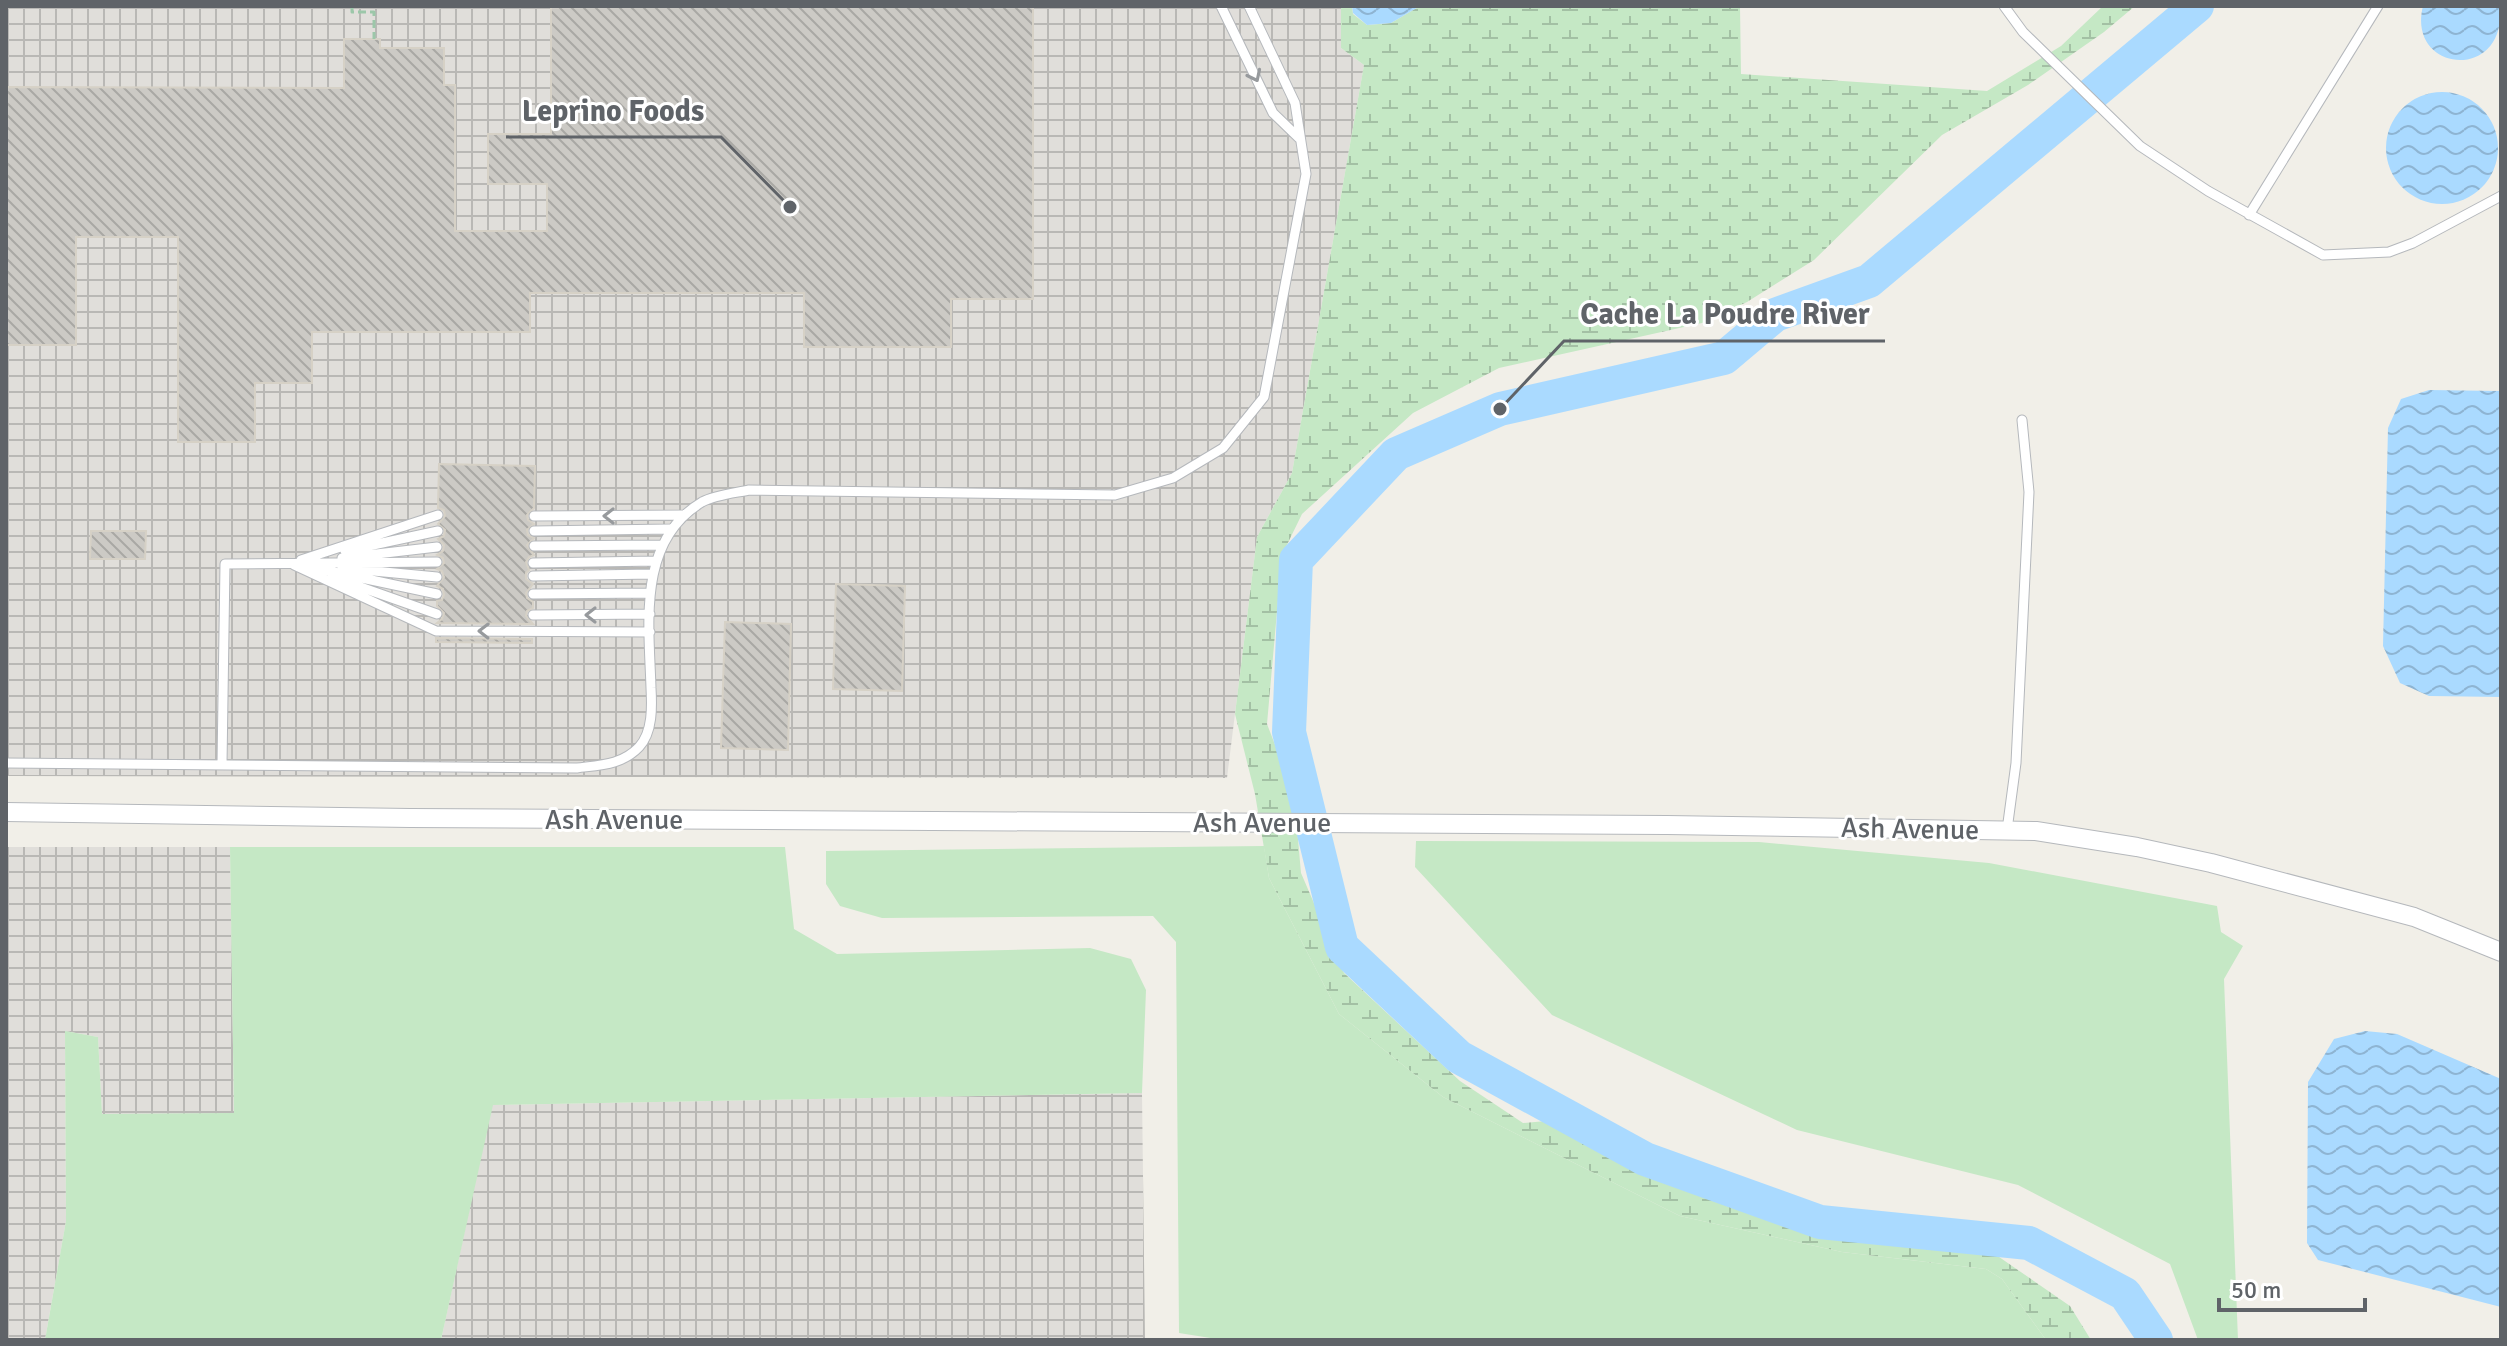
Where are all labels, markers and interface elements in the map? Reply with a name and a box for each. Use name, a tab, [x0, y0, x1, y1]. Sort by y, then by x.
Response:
one-way arrow	[1245, 68, 1261, 83]
callout: Leprino Foods	[506, 83, 721, 137]
text: Leprino Foods	[522, 93, 704, 130]
callout: Cache La Poudre River	[1564, 287, 1885, 341]
text: Cache La Poudre River	[1580, 296, 1870, 333]
one-way arrow	[602, 507, 615, 525]
one-way arrow	[584, 606, 597, 624]
one-way arrow	[477, 622, 490, 640]
street label: Ash Avenue	[545, 803, 683, 837]
street label: Ash Avenue	[1193, 806, 1331, 840]
street label: Ash Avenue	[1841, 811, 1979, 847]
scale bar	[2219, 1262, 2365, 1312]
text: 50 m	[2231, 1275, 2281, 1305]

